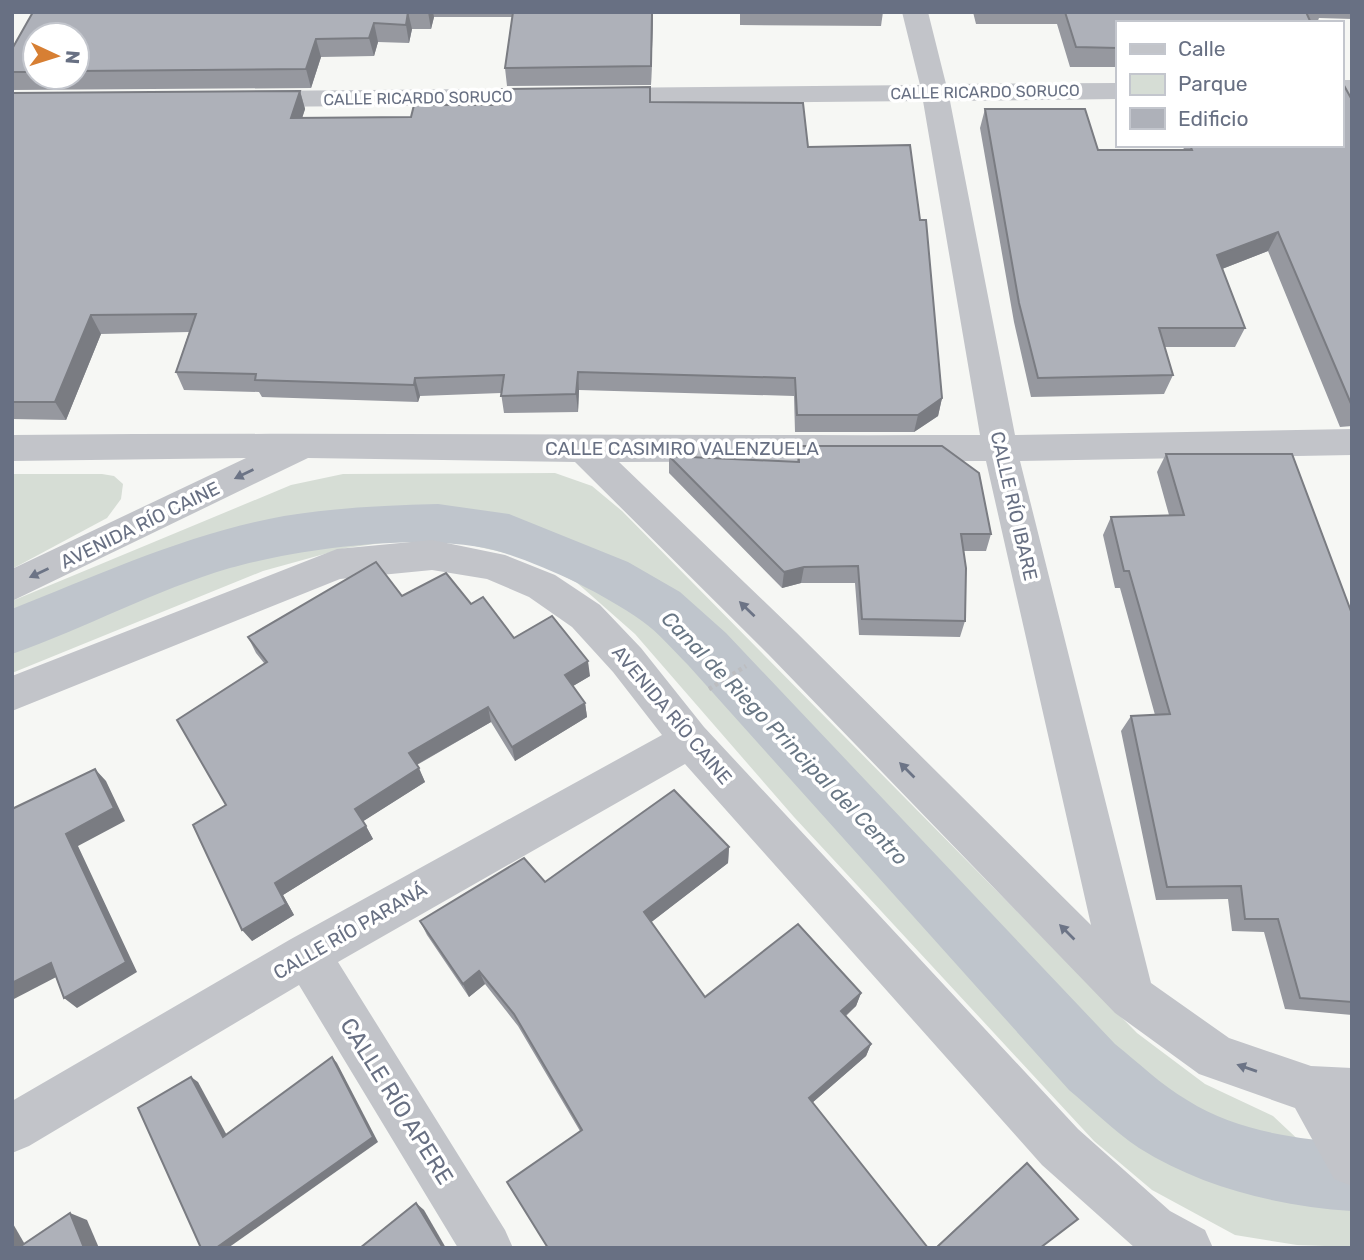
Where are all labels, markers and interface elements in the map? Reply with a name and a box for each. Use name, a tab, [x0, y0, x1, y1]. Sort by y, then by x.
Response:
north arrow	[21, 21, 91, 91]
legend	[1116, 21, 1343, 147]
text: Calle	[1178, 36, 1226, 61]
text: N	[61, 50, 84, 65]
text: Parque	[1178, 71, 1248, 96]
street label: CALLE RICARDO SORUCO	[890, 81, 1080, 103]
street label: CALLE RICARDO SORUCO	[323, 87, 513, 109]
text: Edificio	[1178, 106, 1248, 131]
street label: CALLE RÍO IBARE	[986, 429, 1042, 583]
street label: CALLE CASIMIRO VALENZUELA	[545, 437, 819, 460]
one-way arrow	[234, 469, 254, 480]
street label: AVENIDA RÍO CAINE	[57, 476, 223, 574]
one-way arrow	[29, 567, 49, 579]
one-way arrow	[739, 601, 756, 617]
water label: Canal de Riego Principal del Centro	[657, 606, 913, 870]
street label: AVENIDA RÍO CAINE	[607, 641, 737, 789]
one-way arrow	[900, 762, 916, 779]
street label: CALLE RÍO PARANÁ	[269, 878, 431, 984]
one-way arrow	[1060, 924, 1076, 941]
street label: CALLE RÍO APERE	[334, 1013, 460, 1189]
one-way arrow	[1236, 1062, 1257, 1073]

